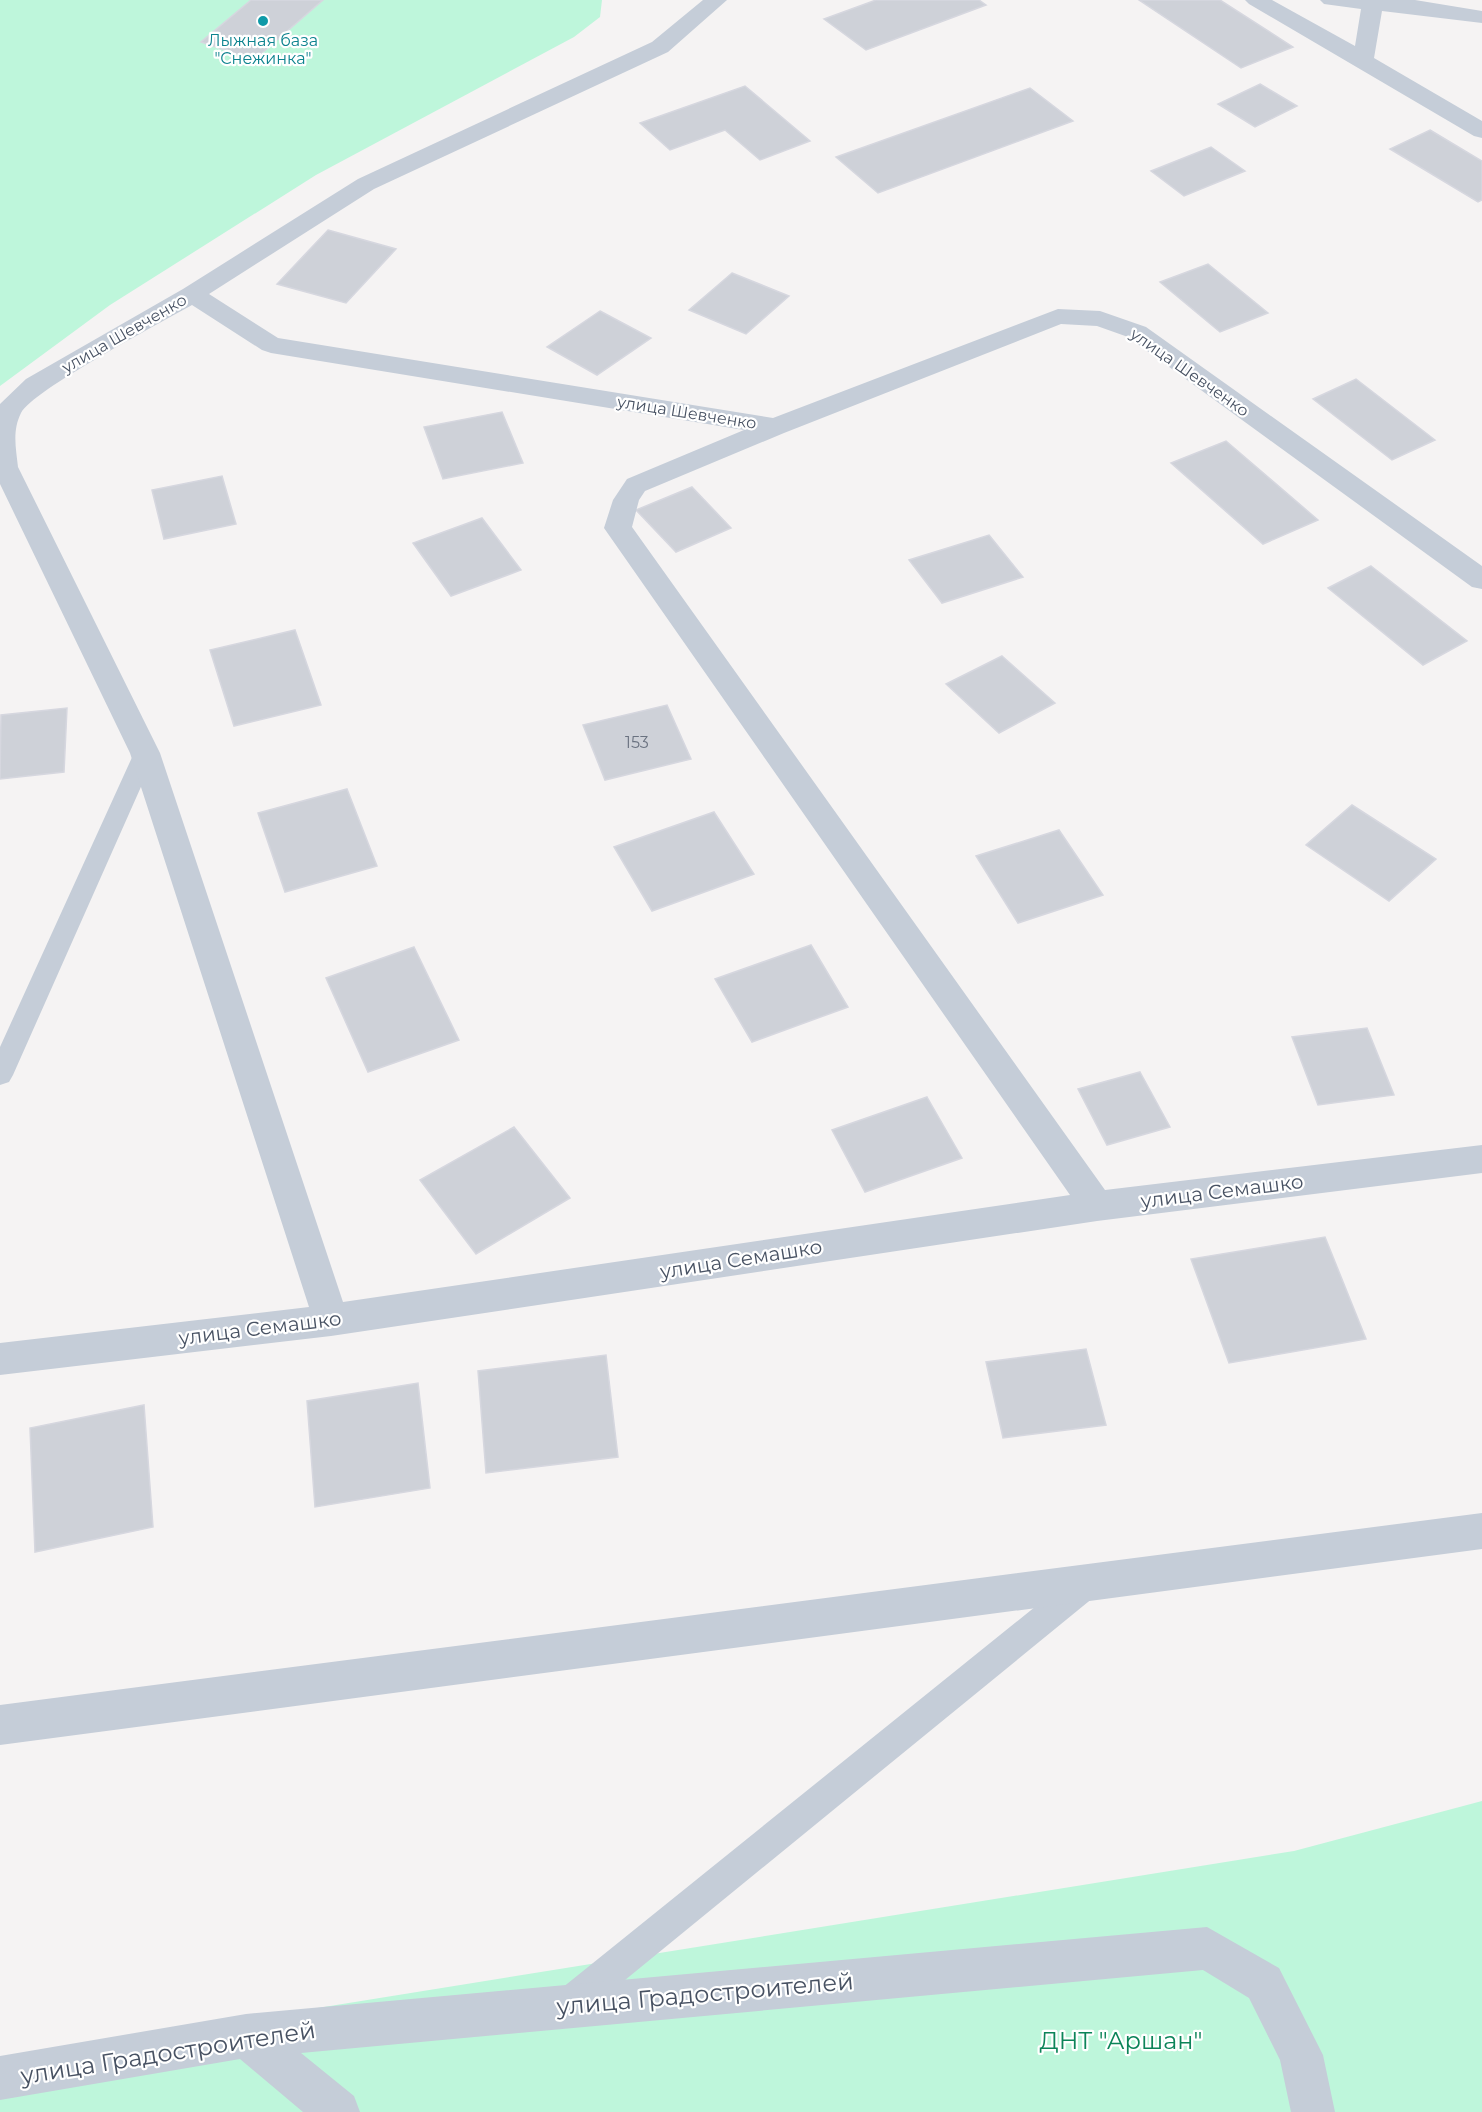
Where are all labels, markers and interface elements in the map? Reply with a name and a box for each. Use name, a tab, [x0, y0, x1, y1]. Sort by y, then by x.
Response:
marker: Лыжная база "Снежинка"	[256, 14, 270, 28]
place label: Лыжная база "Снежинка"	[208, 31, 318, 68]
street label: улица Шевченко	[58, 290, 190, 377]
street label: улица Шевченко	[1126, 324, 1253, 421]
street label: улица Шевченко	[615, 392, 758, 433]
house number: 153	[625, 733, 649, 752]
street label: улица Семашко	[1138, 1169, 1305, 1213]
street label: улица Семашко	[657, 1234, 824, 1284]
street label: улица Семашко	[176, 1306, 343, 1350]
street label: улица Градостроителей	[554, 1966, 855, 2021]
street label: улица Градостроителей	[17, 2015, 317, 2090]
park label: ДНТ "Аршан"	[1040, 2026, 1202, 2055]

